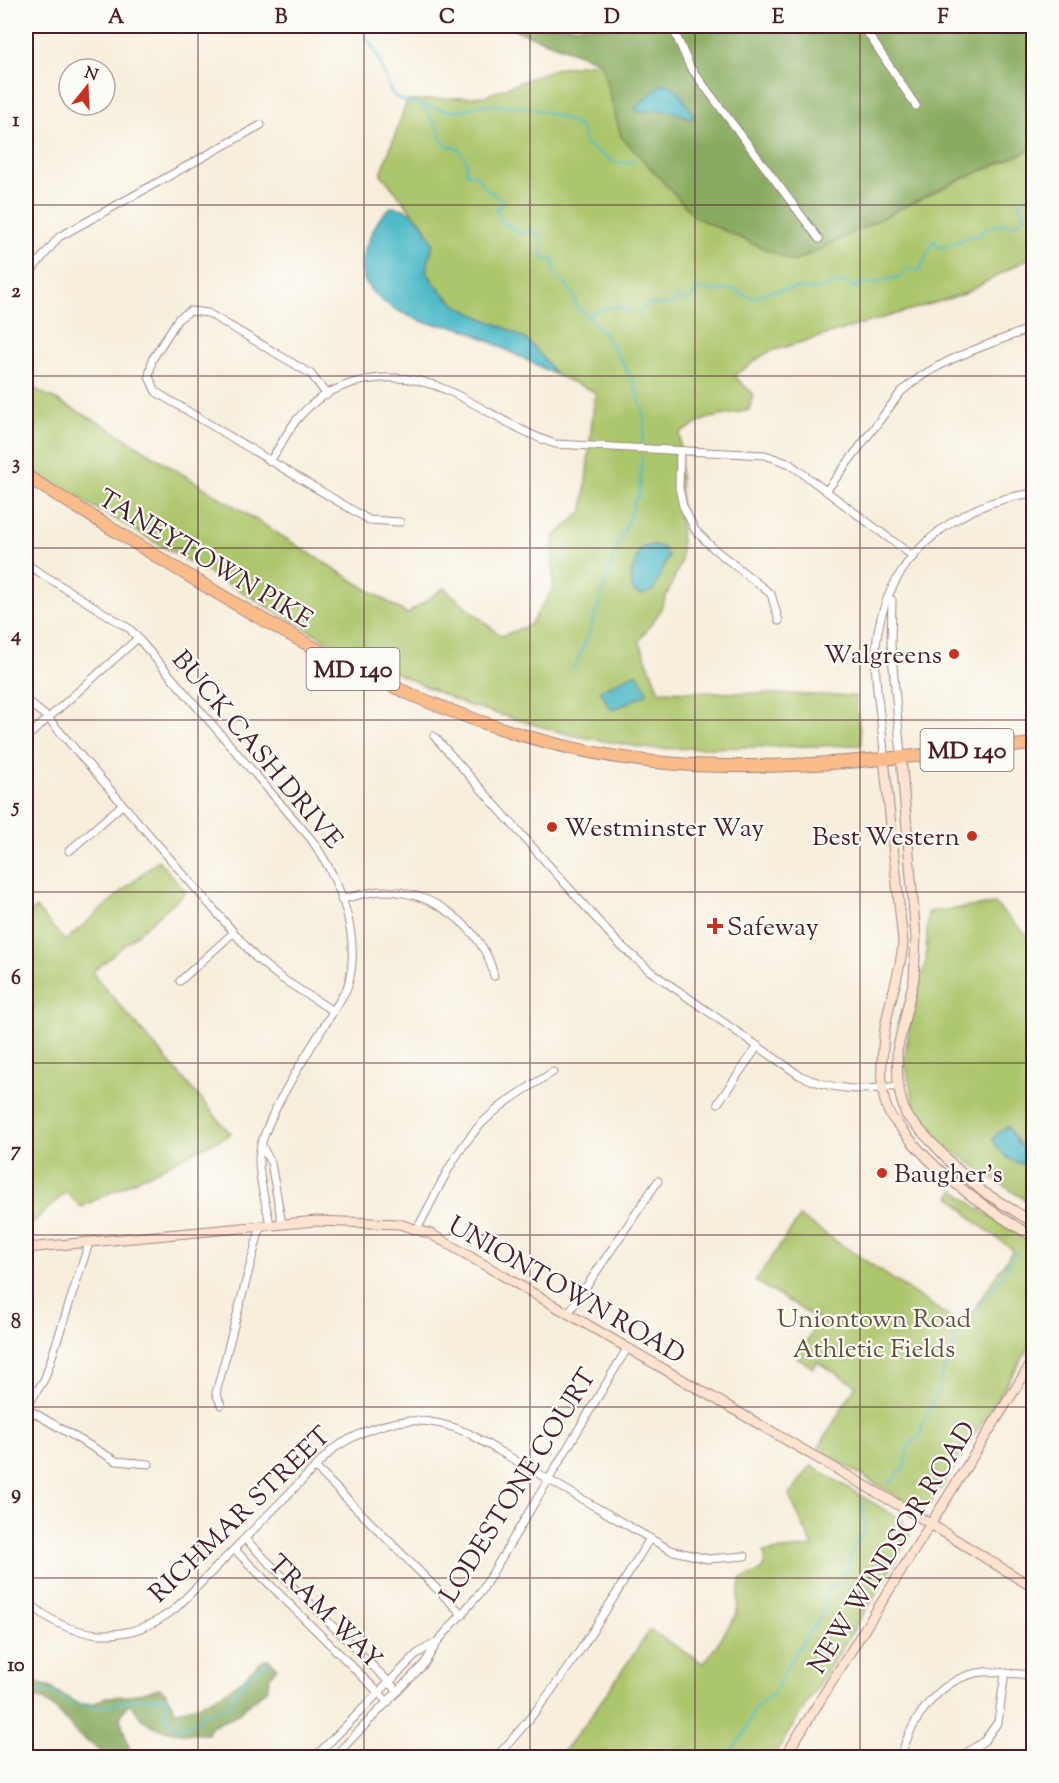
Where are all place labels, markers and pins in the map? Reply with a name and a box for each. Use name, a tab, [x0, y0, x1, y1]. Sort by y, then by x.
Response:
place label: Walgreens	[823, 638, 942, 675]
marker: Walgreens	[947, 647, 961, 661]
place label: Westminster Way	[564, 811, 764, 848]
marker: Westminster Way	[545, 820, 559, 834]
place label: Best Western	[812, 820, 960, 857]
marker: Best Western	[965, 829, 979, 843]
place label: Safeway	[727, 910, 819, 947]
marker: Safeway	[708, 919, 722, 933]
place label: Baugher's	[894, 1157, 1003, 1194]
marker: Baugher's	[875, 1166, 889, 1180]

